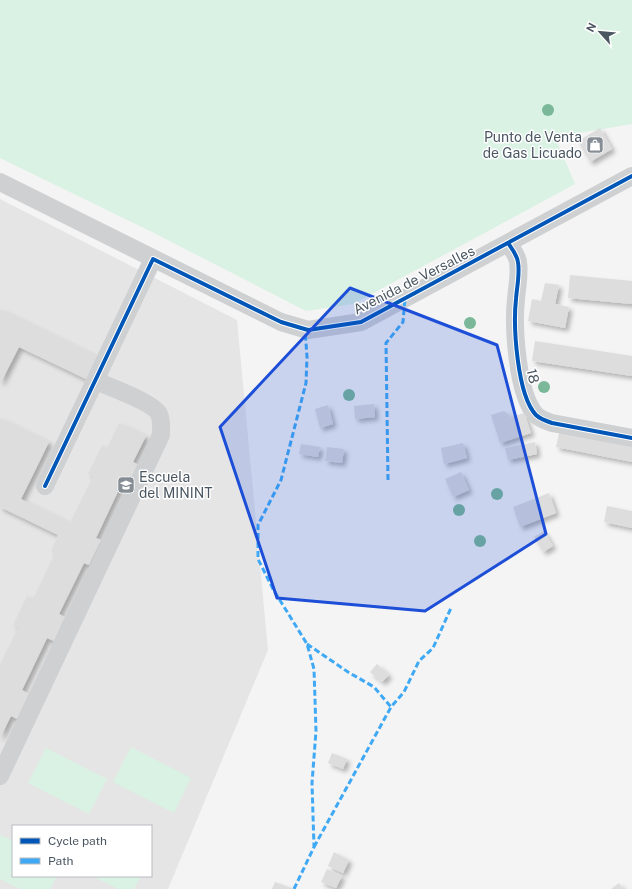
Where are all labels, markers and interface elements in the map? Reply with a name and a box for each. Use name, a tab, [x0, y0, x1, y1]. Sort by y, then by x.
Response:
north arrow	[580, 12, 620, 52]
text: N	[584, 21, 598, 34]
place label: Punto de Venta de Gas Licuado	[483, 129, 582, 161]
shop icon: Punto de Venta de Gas Licuado	[585, 135, 605, 155]
street label: Avenida de Versalles	[351, 242, 477, 318]
street label: 18	[524, 367, 542, 385]
place label: Escuela del MININT	[139, 469, 213, 501]
school or university icon: Escuela del MININT	[116, 475, 136, 495]
legend	[12, 825, 152, 877]
text: Cycle path	[48, 834, 107, 848]
text: Path	[48, 854, 74, 868]

